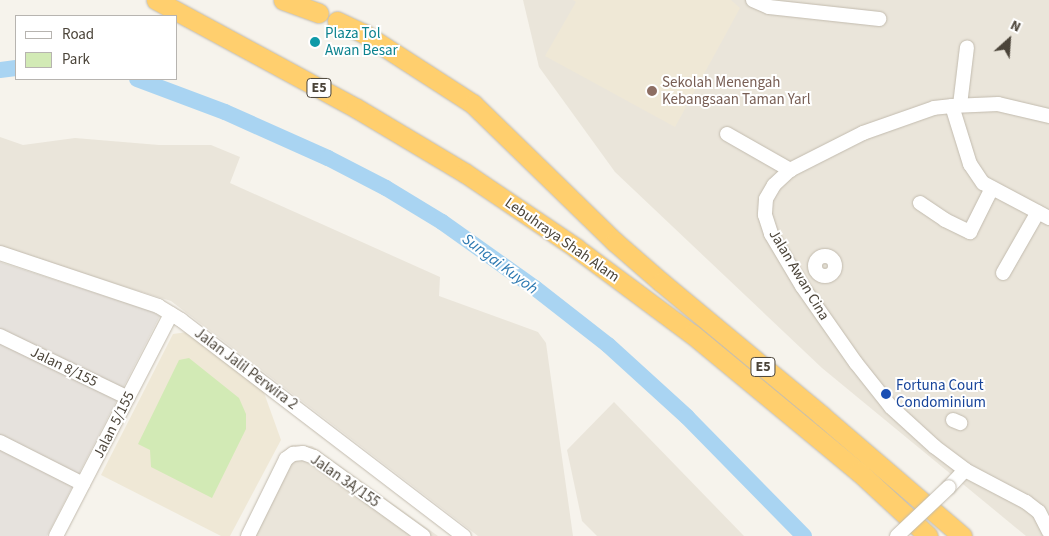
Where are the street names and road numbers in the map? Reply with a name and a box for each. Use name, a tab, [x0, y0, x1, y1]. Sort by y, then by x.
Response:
road number: E5	[305, 76, 333, 100]
street label: Lebuhraya Shah Alam	[501, 194, 623, 286]
street label: Jalan Awan Cina	[765, 226, 833, 324]
street label: Jalan Jalil Perwira 2	[191, 324, 301, 414]
street label: Jalan 8/155	[28, 343, 100, 391]
road number: E5	[749, 356, 777, 378]
street label: Jalan 5/155	[90, 389, 138, 461]
street label: Jalan 3A/155	[307, 451, 383, 511]

